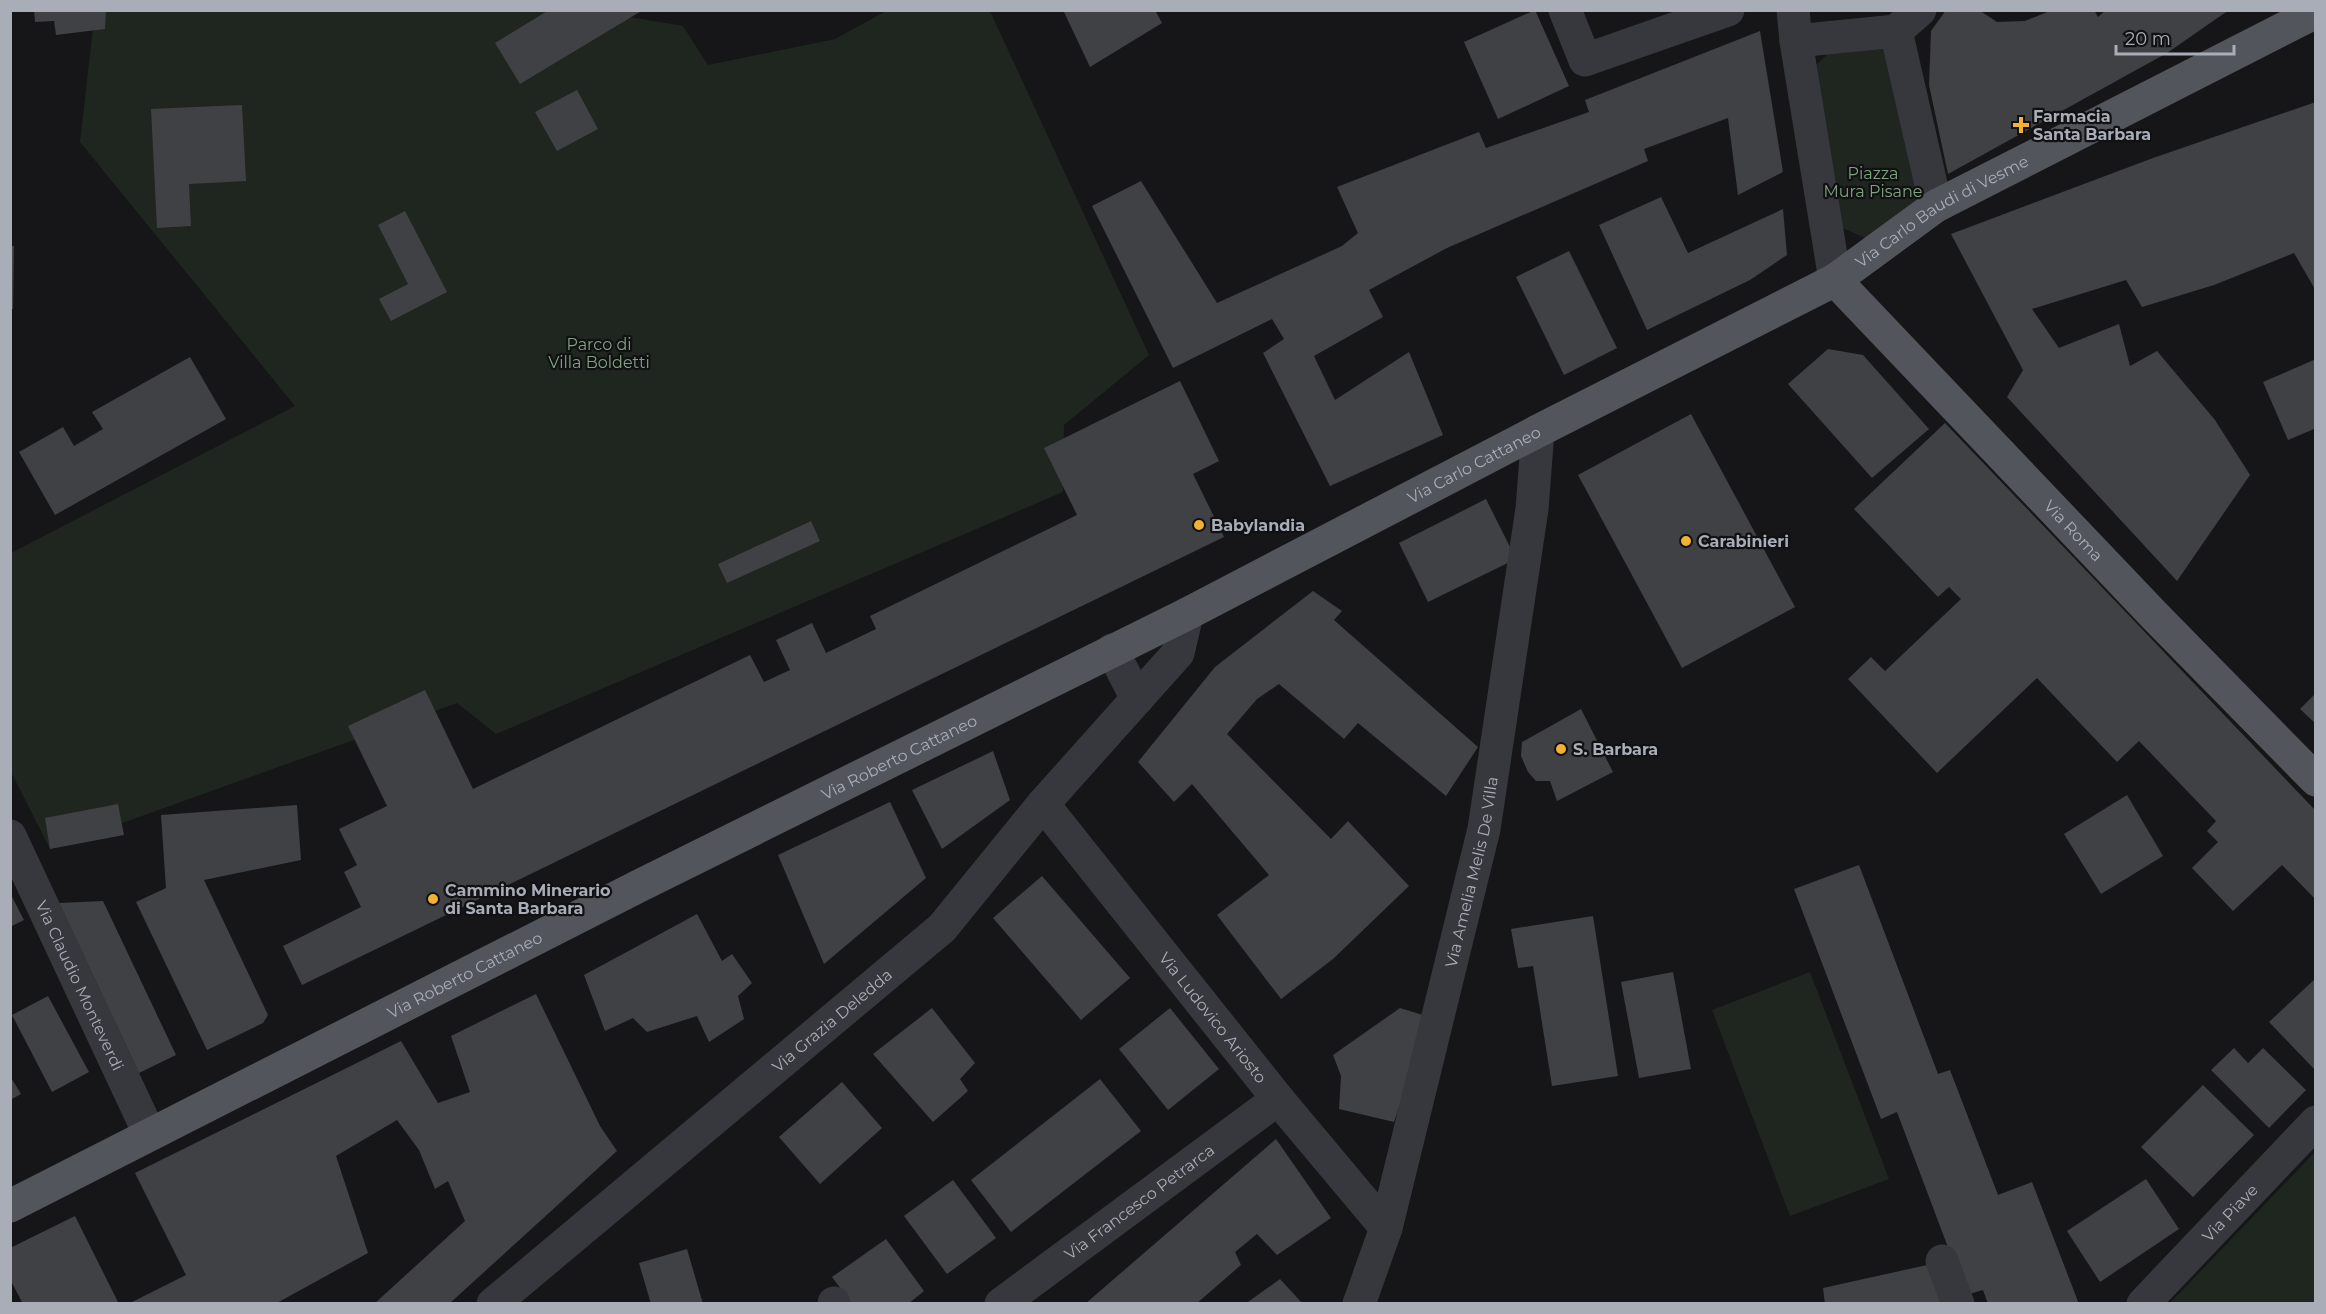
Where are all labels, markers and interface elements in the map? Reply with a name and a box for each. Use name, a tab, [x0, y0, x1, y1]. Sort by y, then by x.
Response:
scale bar	[2116, 18, 2234, 56]
text: 20 m	[2125, 28, 2171, 50]
place label: Farmacia Santa Barbara	[2033, 107, 2151, 144]
marker: Farmacia Santa Barbara	[2014, 118, 2028, 132]
street label: Via Carlo Baudi di Vesme	[1852, 151, 2031, 271]
park label: Piazza Mura Pisane	[1824, 164, 1922, 201]
park label: Parco di Villa Boldetti	[548, 335, 650, 372]
street label: Via Carlo Cattaneo	[1404, 422, 1544, 507]
street label: Via Roma	[2040, 496, 2107, 565]
place label: Babylandia	[1211, 516, 1305, 535]
marker: Babylandia	[1192, 518, 1206, 532]
place label: Carabinieri	[1698, 532, 1789, 551]
marker: Carabinieri	[1679, 534, 1693, 548]
street label: Via Roberto Cattaneo	[818, 710, 980, 804]
place label: S. Barbara	[1573, 740, 1658, 759]
marker: S. Barbara	[1554, 742, 1568, 756]
street label: Via Amelia Melis De Villa	[1441, 775, 1501, 969]
place label: Cammino Minerario di Santa Barbara	[445, 881, 611, 918]
marker: Cammino Minerario di Santa Barbara	[426, 892, 440, 906]
street label: Via Claudio Monteverdi	[32, 897, 128, 1073]
street label: Via Roberto Cattaneo	[384, 927, 545, 1022]
street label: Via Ludovico Ariosto	[1155, 948, 1271, 1087]
street label: Via Grazia Deledda	[768, 965, 896, 1076]
street label: Via Francesco Petrarca	[1061, 1140, 1218, 1263]
street label: Via Piave	[2198, 1180, 2262, 1245]

